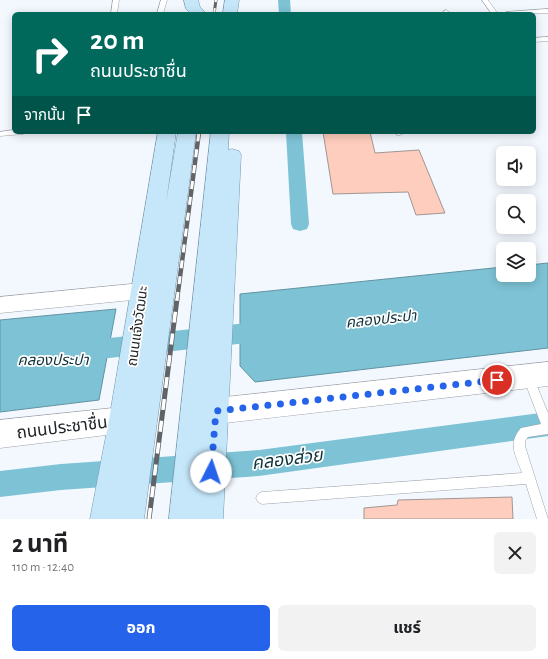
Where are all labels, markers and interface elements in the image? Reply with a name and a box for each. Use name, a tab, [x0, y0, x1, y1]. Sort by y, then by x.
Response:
text: 20 m	[90, 27, 145, 55]
icon: right	[24, 28, 76, 80]
text: ถนนประชาชื่น	[90, 63, 187, 81]
icon: arrive	[73, 104, 95, 126]
text: จากนั้น	[24, 108, 65, 123]
map controls	[496, 146, 536, 282]
button: sound	[496, 146, 536, 186]
button: search	[496, 194, 536, 234]
button: layers	[496, 242, 536, 282]
street label: ถนนแจ้งวัฒนะ	[124, 285, 151, 367]
water label: คลองประปา	[345, 308, 418, 331]
water label: คลองประปา	[17, 353, 89, 368]
pin	[480, 363, 514, 397]
icon: arrive	[486, 369, 508, 391]
street label: ถนนประชาชื่น	[15, 410, 108, 442]
water label: คลองส่วย	[250, 445, 325, 473]
position arrow	[190, 451, 232, 493]
button: close	[494, 532, 536, 574]
text: 2 นาที	[12, 533, 68, 557]
text: 110 m · 12:40	[12, 561, 74, 574]
button: ออก	[12, 605, 270, 651]
button: แชร์	[278, 605, 536, 651]

